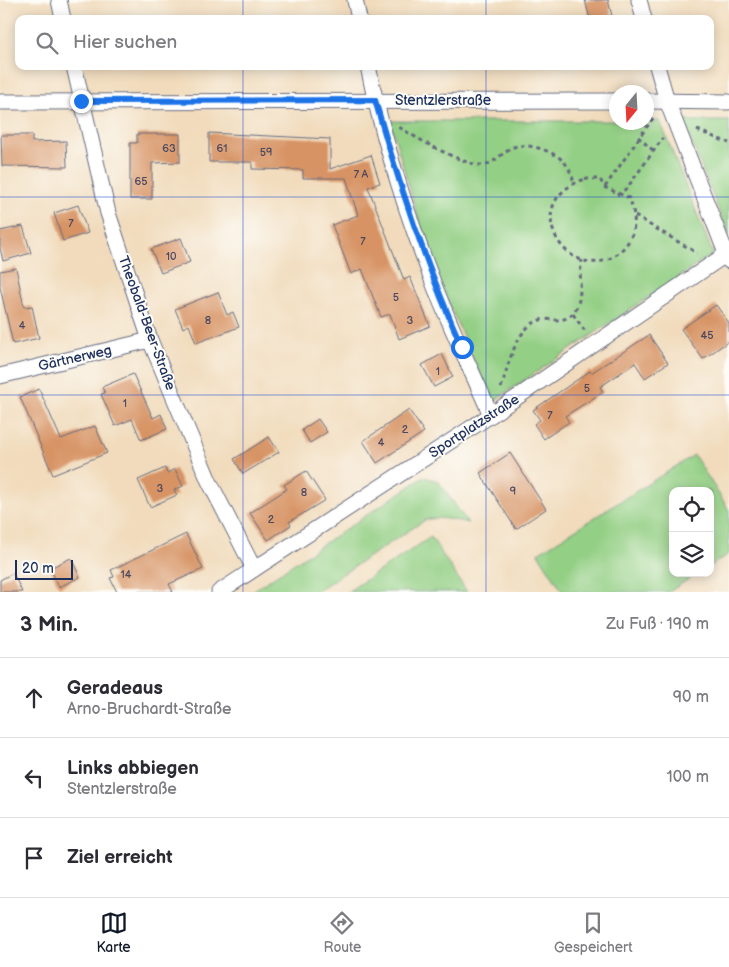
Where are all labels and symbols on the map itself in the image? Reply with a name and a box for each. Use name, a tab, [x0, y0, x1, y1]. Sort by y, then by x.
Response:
north arrow	[609, 85, 654, 130]
route end	[70, 90, 93, 113]
street label: Stentzlerstraße	[395, 92, 491, 109]
house number: 63	[162, 142, 176, 155]
house number: 61	[217, 142, 227, 155]
house number: 59	[260, 146, 272, 159]
house number: 7 A	[354, 168, 368, 181]
house number: 65	[134, 175, 148, 188]
house number: 7	[68, 217, 74, 230]
house number: 7	[360, 235, 366, 248]
house number: 10	[166, 250, 177, 263]
street label: Theobald-Beer-Straße	[115, 254, 179, 392]
house number: 5	[393, 291, 399, 304]
house number: 8	[205, 314, 211, 327]
house number: 3	[407, 314, 414, 327]
house number: 4	[19, 319, 26, 332]
house number: 45	[700, 329, 714, 342]
route start	[451, 336, 474, 359]
street label: Gärtnerweg	[37, 341, 113, 375]
house number: 1	[436, 365, 440, 378]
house number: 5	[584, 382, 590, 395]
street label: Sportplatzstraße	[426, 391, 522, 461]
house number: 1	[123, 397, 127, 410]
house number: 7	[547, 409, 553, 422]
house number: 2	[402, 423, 409, 436]
house number: 4	[378, 436, 385, 449]
house number: 3	[157, 482, 164, 495]
house number: 9	[510, 485, 516, 498]
house number: 8	[301, 486, 307, 499]
house number: 2	[268, 513, 275, 526]
scale bar	[15, 557, 72, 580]
house number: 14	[121, 568, 132, 581]

